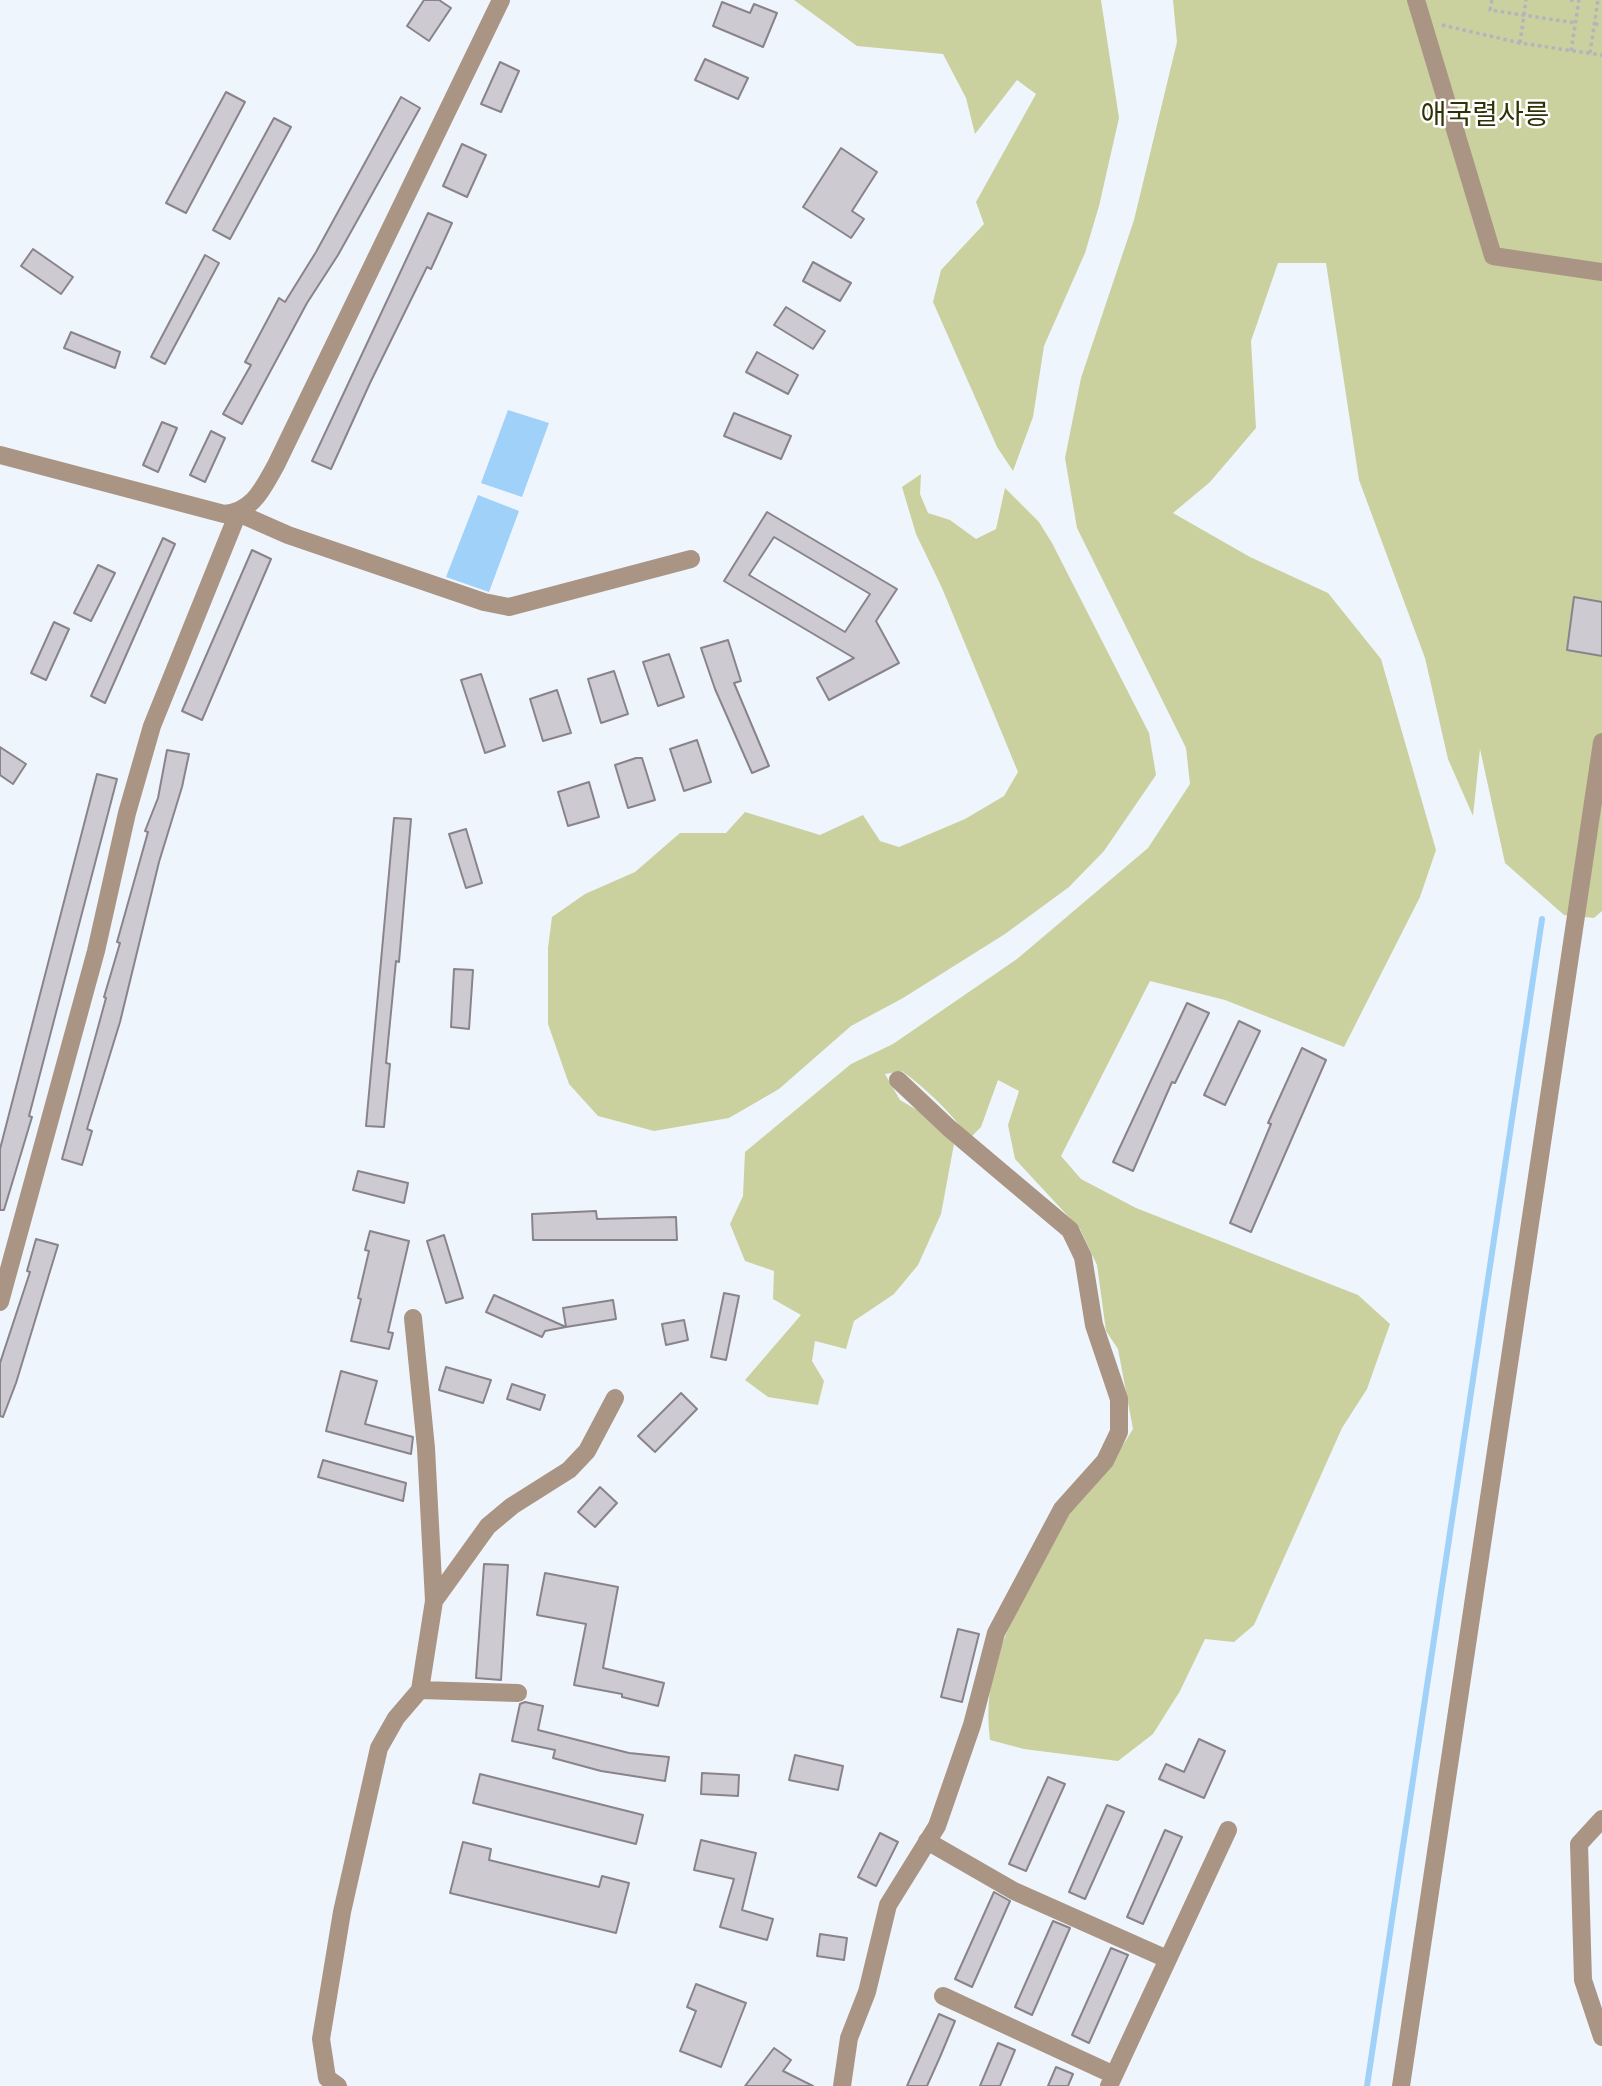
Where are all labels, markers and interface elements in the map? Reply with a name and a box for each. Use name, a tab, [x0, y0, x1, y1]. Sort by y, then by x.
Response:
park label: 애국렬사릉	[1421, 100, 1549, 134]

